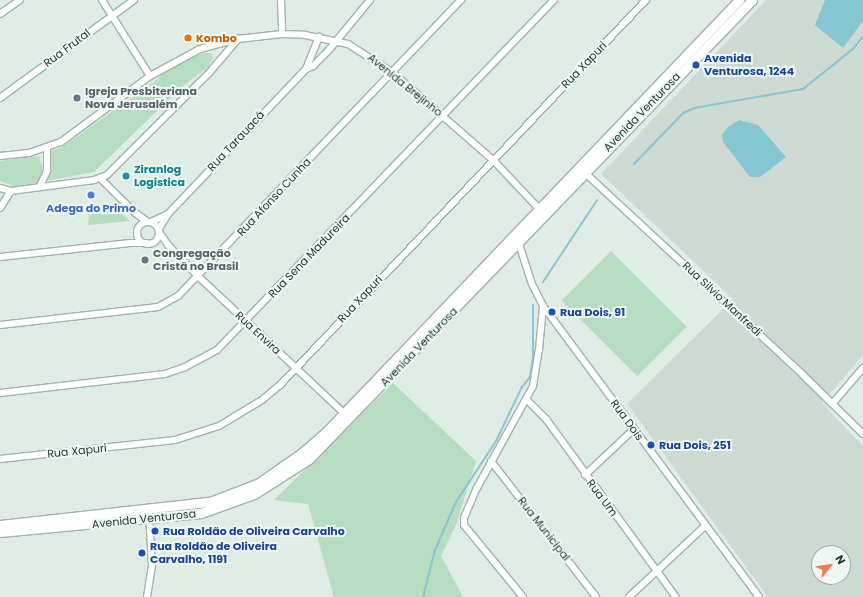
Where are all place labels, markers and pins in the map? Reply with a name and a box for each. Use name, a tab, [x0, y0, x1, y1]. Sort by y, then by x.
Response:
place label: Kombo	[196, 31, 237, 45]
marker: Kombo	[183, 33, 193, 43]
place label: Avenida Venturosa, 1244	[704, 52, 794, 78]
marker: Avenida Venturosa, 1244	[691, 60, 701, 70]
place label: Igreja Presbiteriana Nova Jerusalém	[85, 85, 197, 111]
marker: Igreja Presbiteriana Nova Jerusalém	[72, 93, 82, 103]
place label: Ziranlog Logistica	[134, 163, 185, 189]
marker: Ziranlog Logistica	[121, 171, 131, 181]
marker: Adega do Primo	[86, 190, 96, 200]
place label: Adega do Primo	[46, 201, 136, 215]
place label: Congregação Cristã no Brasil	[153, 247, 239, 273]
marker: Congregação Cristã no Brasil	[140, 255, 150, 265]
place label: Rua Dois, 91	[560, 305, 625, 319]
marker: Rua Dois, 91	[547, 307, 557, 317]
place label: Rua Dois, 251	[659, 438, 731, 452]
marker: Rua Dois, 251	[646, 440, 656, 450]
place label: Rua Roldão de Oliveira Carvalho	[163, 524, 345, 538]
marker: Rua Roldão de Oliveira Carvalho	[150, 526, 160, 536]
place label: Rua Roldão de Oliveira Carvalho, 1191	[150, 540, 277, 566]
marker: Rua Roldão de Oliveira Carvalho, 1191	[137, 548, 147, 558]

